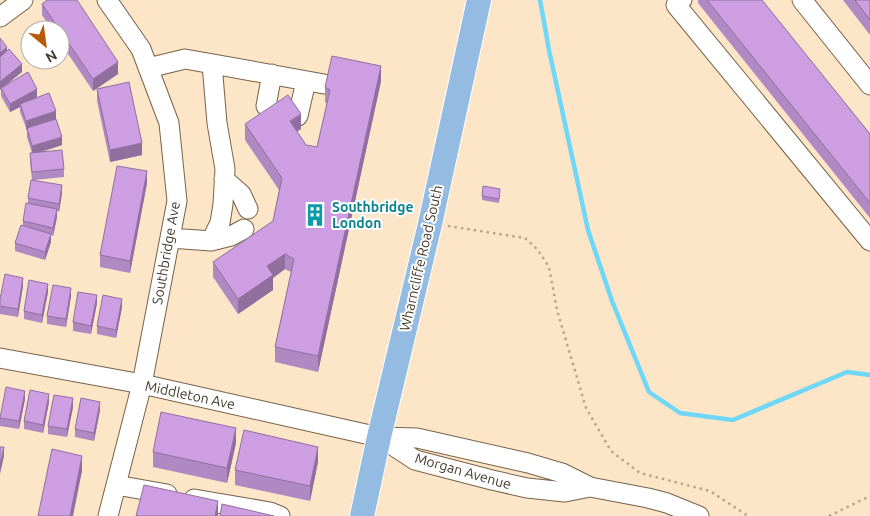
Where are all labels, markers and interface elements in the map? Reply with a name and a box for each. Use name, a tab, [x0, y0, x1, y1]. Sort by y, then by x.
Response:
north arrow	[20, 20, 70, 70]
text: N	[43, 47, 60, 66]
street label: Wharncliffe Road South	[396, 184, 446, 332]
place label: Southbridge London	[332, 199, 414, 231]
street label: Southbridge Ave	[149, 200, 183, 306]
building icon: Southbridge London	[302, 202, 328, 228]
street label: Middleton Ave	[144, 378, 236, 412]
street label: Morgan Avenue	[413, 450, 513, 492]

